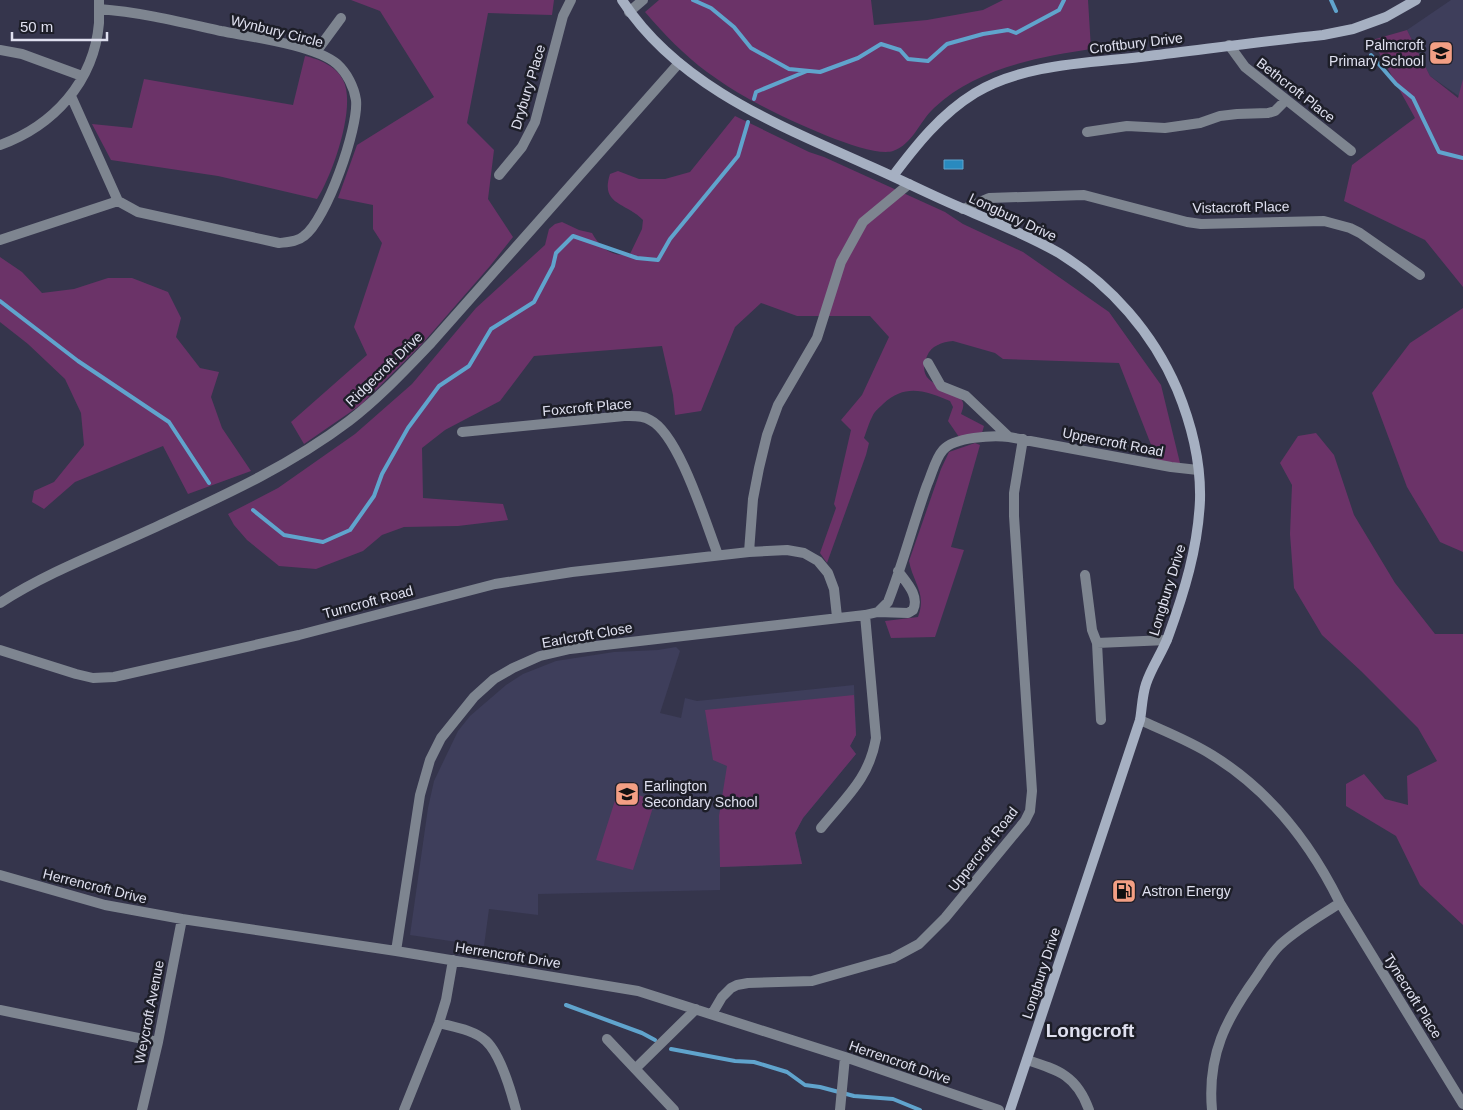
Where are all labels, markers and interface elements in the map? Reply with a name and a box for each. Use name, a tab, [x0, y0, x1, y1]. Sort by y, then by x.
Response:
scale bar	[12, 10, 108, 42]
street label: Wynbury Circle	[229, 12, 325, 50]
text: 50 m	[20, 18, 53, 35]
street label: Croftbury Drive	[1088, 29, 1184, 57]
place label: Palmcroft Primary School	[1329, 37, 1424, 69]
school or university icon: Palmcroft Primary School	[1428, 40, 1454, 66]
street label: Drybury Place	[507, 42, 549, 131]
street label: Bethcroft Place	[1254, 54, 1338, 126]
street label: Longbury Drive	[967, 190, 1060, 244]
street label: Vistacroft Place	[1192, 198, 1290, 216]
street label: Ridgecroft Drive	[342, 328, 426, 410]
street label: Foxcroft Place	[542, 395, 632, 419]
street label: Uppercroft Road	[1061, 424, 1165, 460]
street label: Longbury Drive	[1145, 542, 1189, 638]
street label: Turncroft Road	[321, 582, 415, 622]
street label: Earlcroft Close	[540, 619, 634, 651]
place label: Earlington Secondary School	[644, 778, 758, 810]
school or university icon: Earlington Secondary School	[614, 781, 640, 807]
street label: Uppercroft Road	[945, 804, 1021, 894]
street label: Herrencroft Drive	[41, 865, 149, 907]
fuel station icon: Astron Energy	[1111, 878, 1137, 904]
place label: Astron Energy	[1142, 883, 1231, 899]
street label: Longbury Drive	[1019, 925, 1063, 1021]
street label: Herrencroft Drive	[454, 939, 562, 971]
street label: Tynecroft Place	[1381, 951, 1445, 1041]
street label: Weycroft Avenue	[131, 959, 167, 1065]
district label: Longcroft	[1046, 1020, 1135, 1041]
street label: Herrencroft Drive	[847, 1037, 953, 1087]

